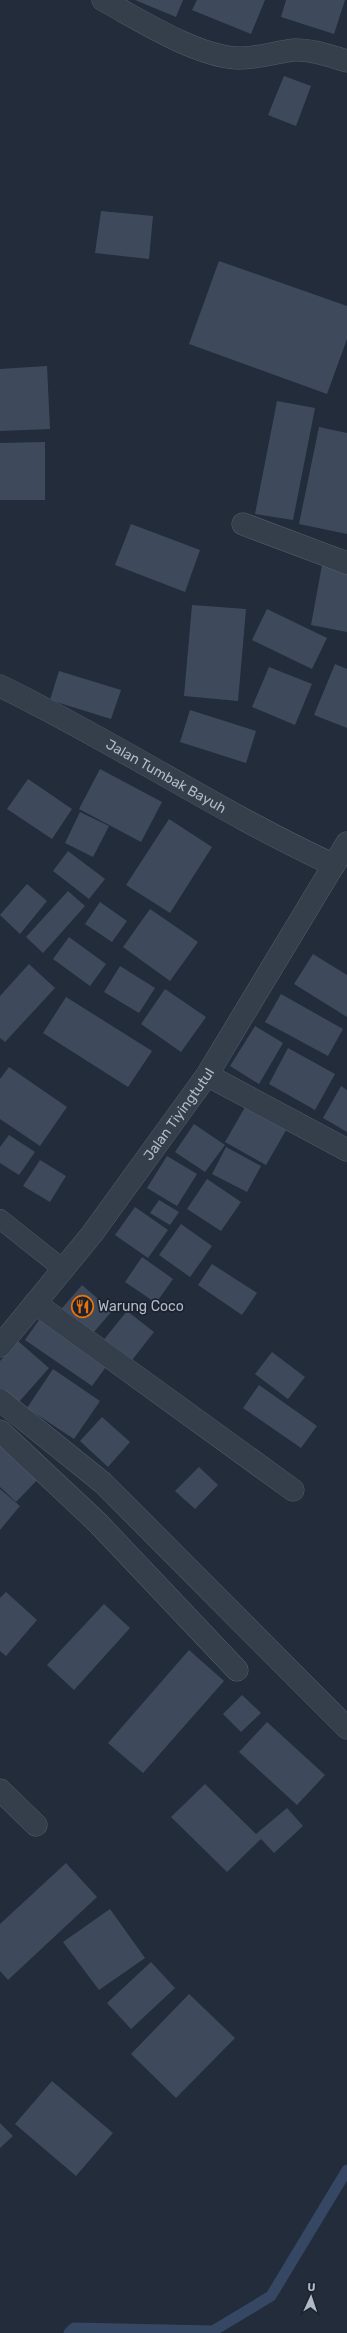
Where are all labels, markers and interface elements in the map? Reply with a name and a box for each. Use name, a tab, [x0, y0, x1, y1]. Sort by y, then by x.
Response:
street label: Jalan Tumbak Bayuh	[103, 735, 229, 817]
street label: Jalan Tiyingtutul	[140, 1065, 218, 1164]
restaurant icon: Warung Coco	[69, 1293, 95, 1319]
place label: Warung Coco	[98, 1298, 184, 1315]
north arrow	[291, 2277, 331, 2317]
text: U	[307, 2281, 316, 2294]

